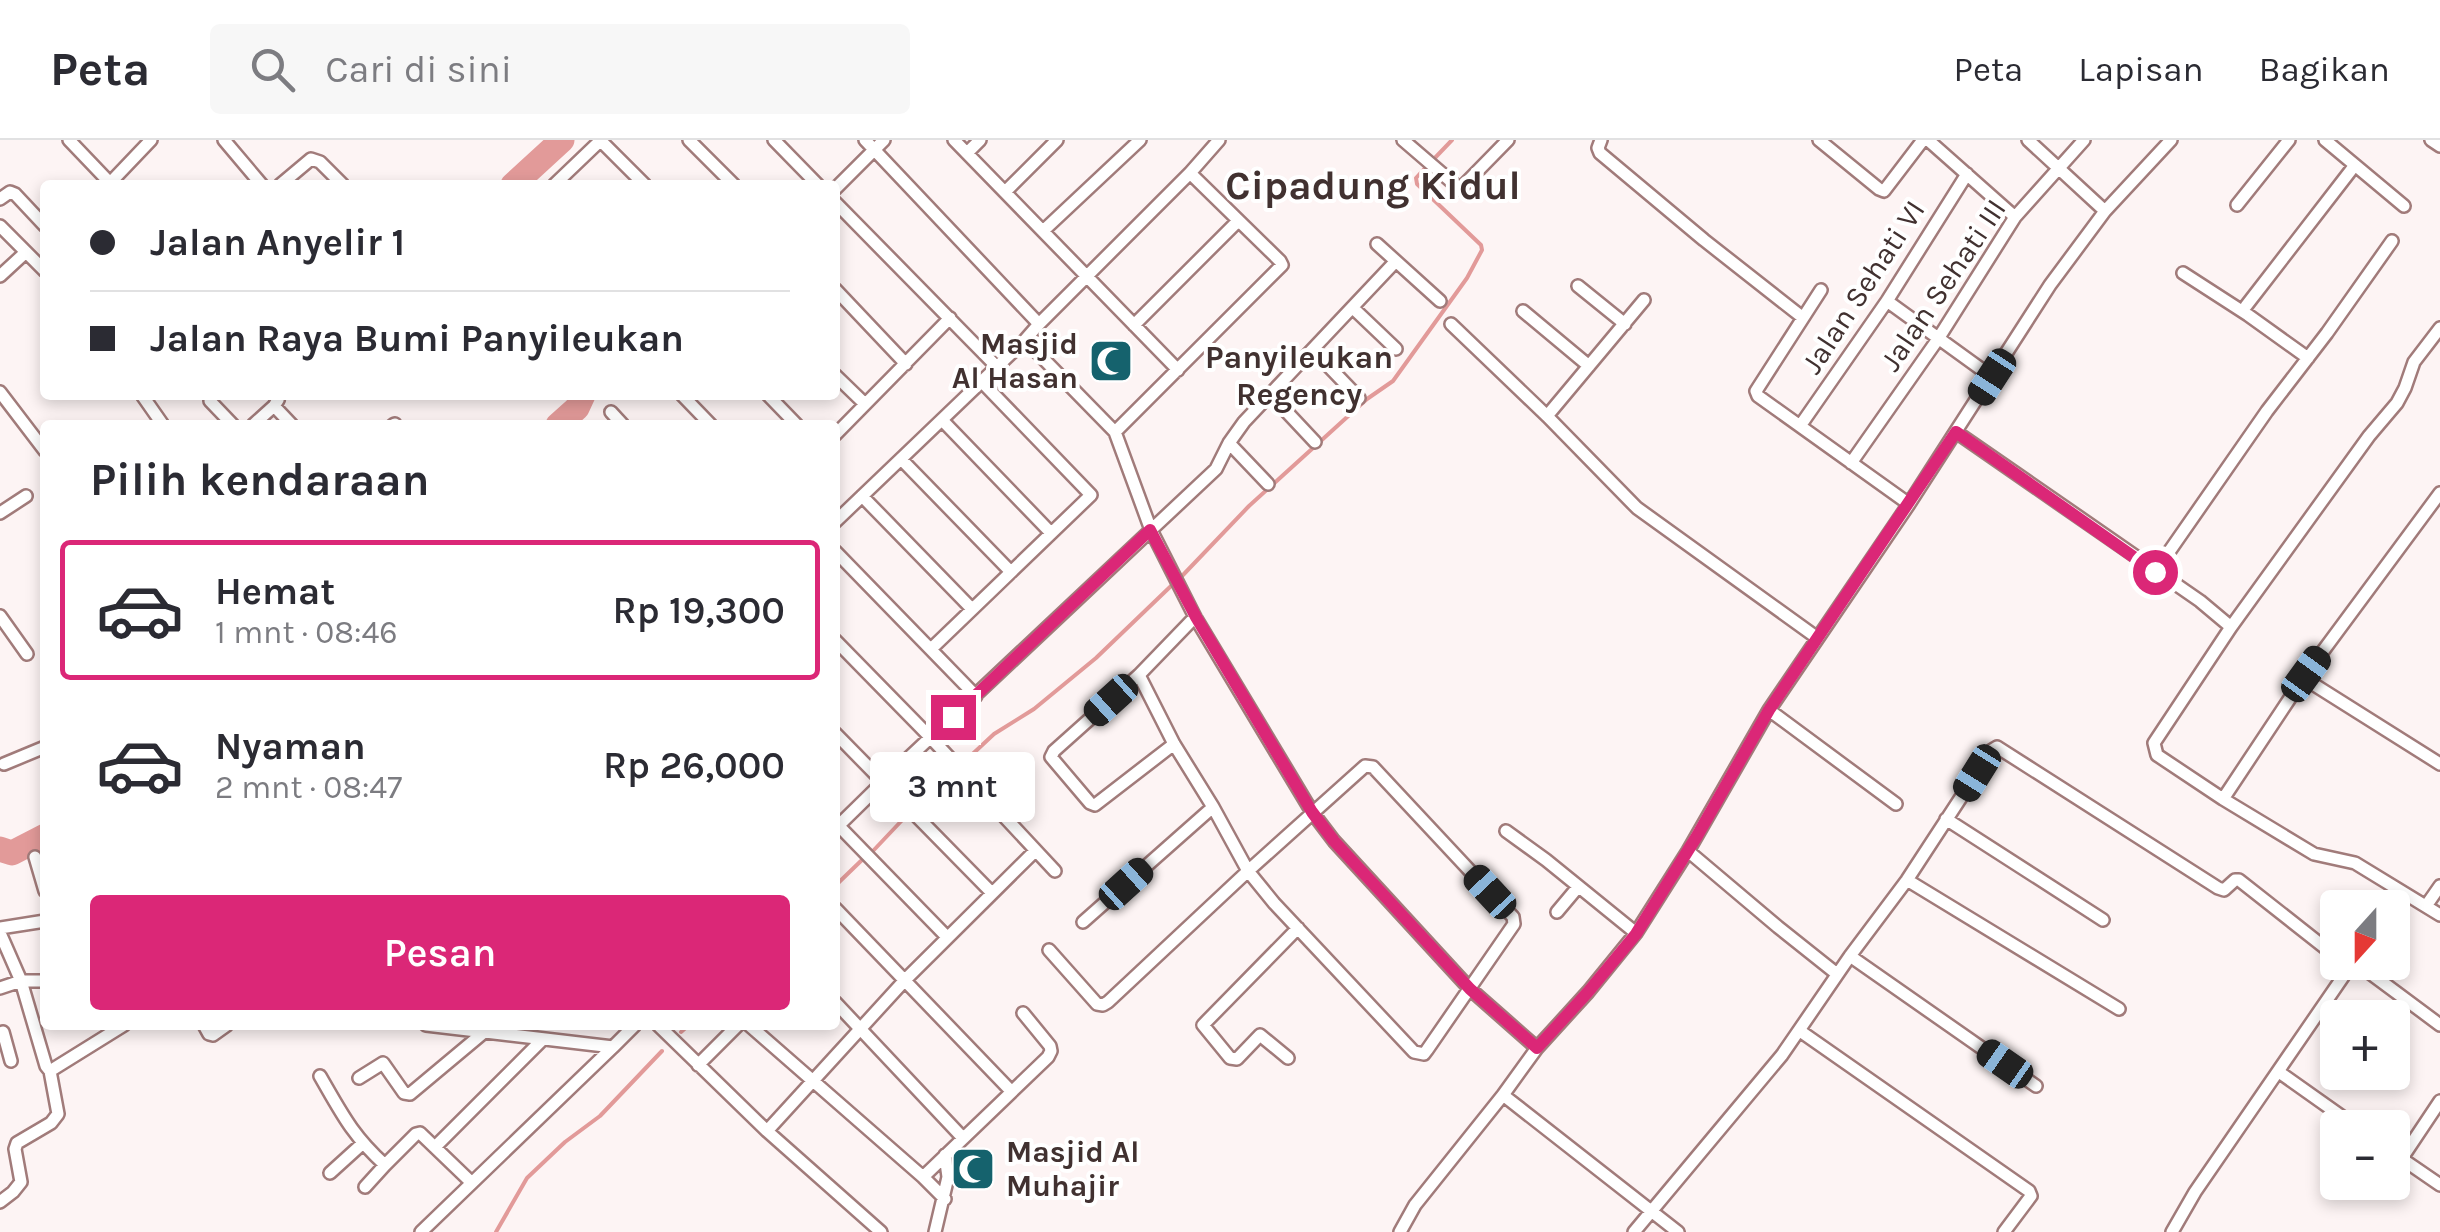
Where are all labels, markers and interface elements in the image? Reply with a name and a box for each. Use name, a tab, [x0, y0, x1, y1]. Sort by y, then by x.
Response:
search box	[210, 24, 910, 114]
text: Peta	[50, 41, 150, 97]
icon: search	[245, 42, 300, 97]
text: Cari di sini	[325, 47, 512, 92]
text: Peta	[1954, 49, 2023, 90]
text: Lapisan	[2078, 49, 2204, 90]
text: Bagikan	[2259, 49, 2390, 90]
district label: Cipadung Kidul	[1225, 162, 1521, 209]
street label: Jalan Sehati III	[1872, 192, 2014, 378]
street label: Jalan Sehati VI	[1794, 194, 1932, 380]
text: Jalan Anyelir 1	[150, 220, 405, 265]
text: Jalan Raya Bumi Panyileukan	[150, 316, 684, 361]
place label: Masjid Al Hasan	[952, 326, 1078, 396]
mosque icon: Masjid Al Hasan	[1088, 338, 1134, 384]
district label: Panyileukan Regency	[1205, 339, 1393, 413]
car	[1963, 344, 2021, 410]
text: Pilih kendaraan	[90, 454, 430, 506]
route start	[2133, 550, 2178, 595]
icon: car	[95, 565, 185, 655]
text: Hemat	[215, 569, 335, 614]
text: Rp 19,300	[613, 588, 785, 633]
text: 1 mnt · 08:46	[215, 614, 398, 651]
car	[2276, 641, 2336, 707]
car	[1079, 669, 1143, 731]
route end	[931, 695, 976, 740]
icon: car	[95, 720, 185, 810]
text: Nyaman	[215, 724, 366, 769]
car	[1948, 740, 2006, 806]
text: Rp 26,000	[603, 743, 785, 788]
callout: 3 mnt	[870, 752, 1036, 822]
text: 3 mnt	[907, 768, 998, 805]
text: 2 mnt · 08:47	[215, 769, 402, 806]
car	[1094, 853, 1158, 915]
car	[1459, 860, 1521, 924]
north arrow	[2320, 890, 2410, 980]
map controls	[2320, 890, 2410, 1200]
button: Pesan	[90, 895, 790, 1010]
button: +	[2320, 1000, 2410, 1090]
car	[1972, 1035, 2038, 1093]
button: −	[2320, 1110, 2410, 1200]
place label: Masjid Al Muhajir	[1006, 1134, 1139, 1204]
mosque icon: Masjid Al Muhajir	[950, 1146, 996, 1192]

